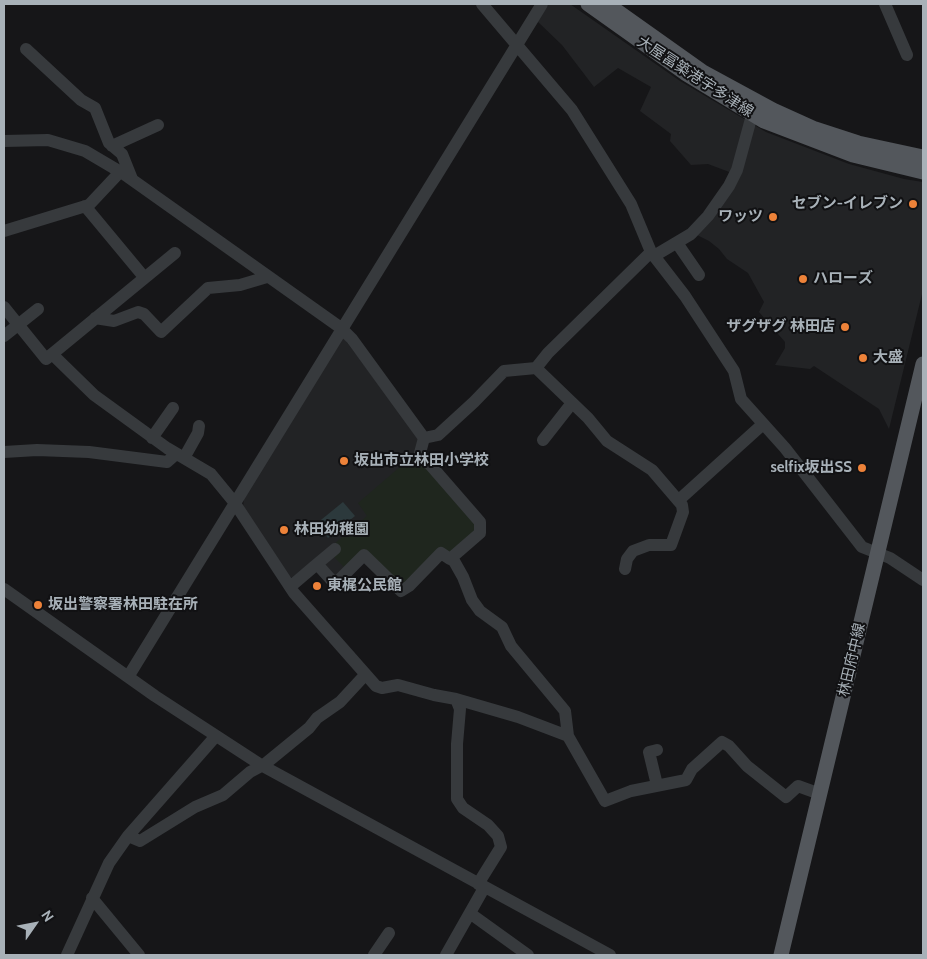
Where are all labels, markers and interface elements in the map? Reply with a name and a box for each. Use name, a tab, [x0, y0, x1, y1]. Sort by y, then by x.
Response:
street label: 大屋冨築港宇多津線	[633, 33, 757, 121]
place label: セブン-イレブン	[792, 195, 903, 213]
marker: セブン-イレブン	[907, 198, 919, 210]
place label: ワッツ	[718, 208, 763, 226]
marker: ワッツ	[767, 211, 779, 223]
place label: ハローズ	[813, 270, 873, 288]
marker: ハローズ	[797, 273, 809, 285]
place label: ザグザグ 林田店	[727, 318, 835, 336]
marker: ザグザグ 林田店	[839, 321, 851, 333]
place label: 大盛	[873, 349, 903, 367]
marker: 大盛	[857, 352, 869, 364]
place label: 坂出市立林田小学校	[354, 452, 489, 470]
marker: 坂出市立林田小学校	[338, 455, 350, 467]
place label: selfix坂出SS	[770, 459, 852, 477]
marker: selfix坂出SS	[856, 462, 868, 474]
place label: 林田幼稚園	[294, 521, 369, 539]
marker: 林田幼稚園	[278, 524, 290, 536]
place label: 東梶公民館	[327, 577, 402, 595]
marker: 東梶公民館	[311, 580, 323, 592]
place label: 坂出警察署林田駐在所	[48, 596, 198, 614]
marker: 坂出警察署林田駐在所	[32, 599, 44, 611]
street label: 林田府中線	[835, 621, 869, 699]
north arrow	[10, 899, 60, 949]
text: N	[37, 907, 58, 925]

